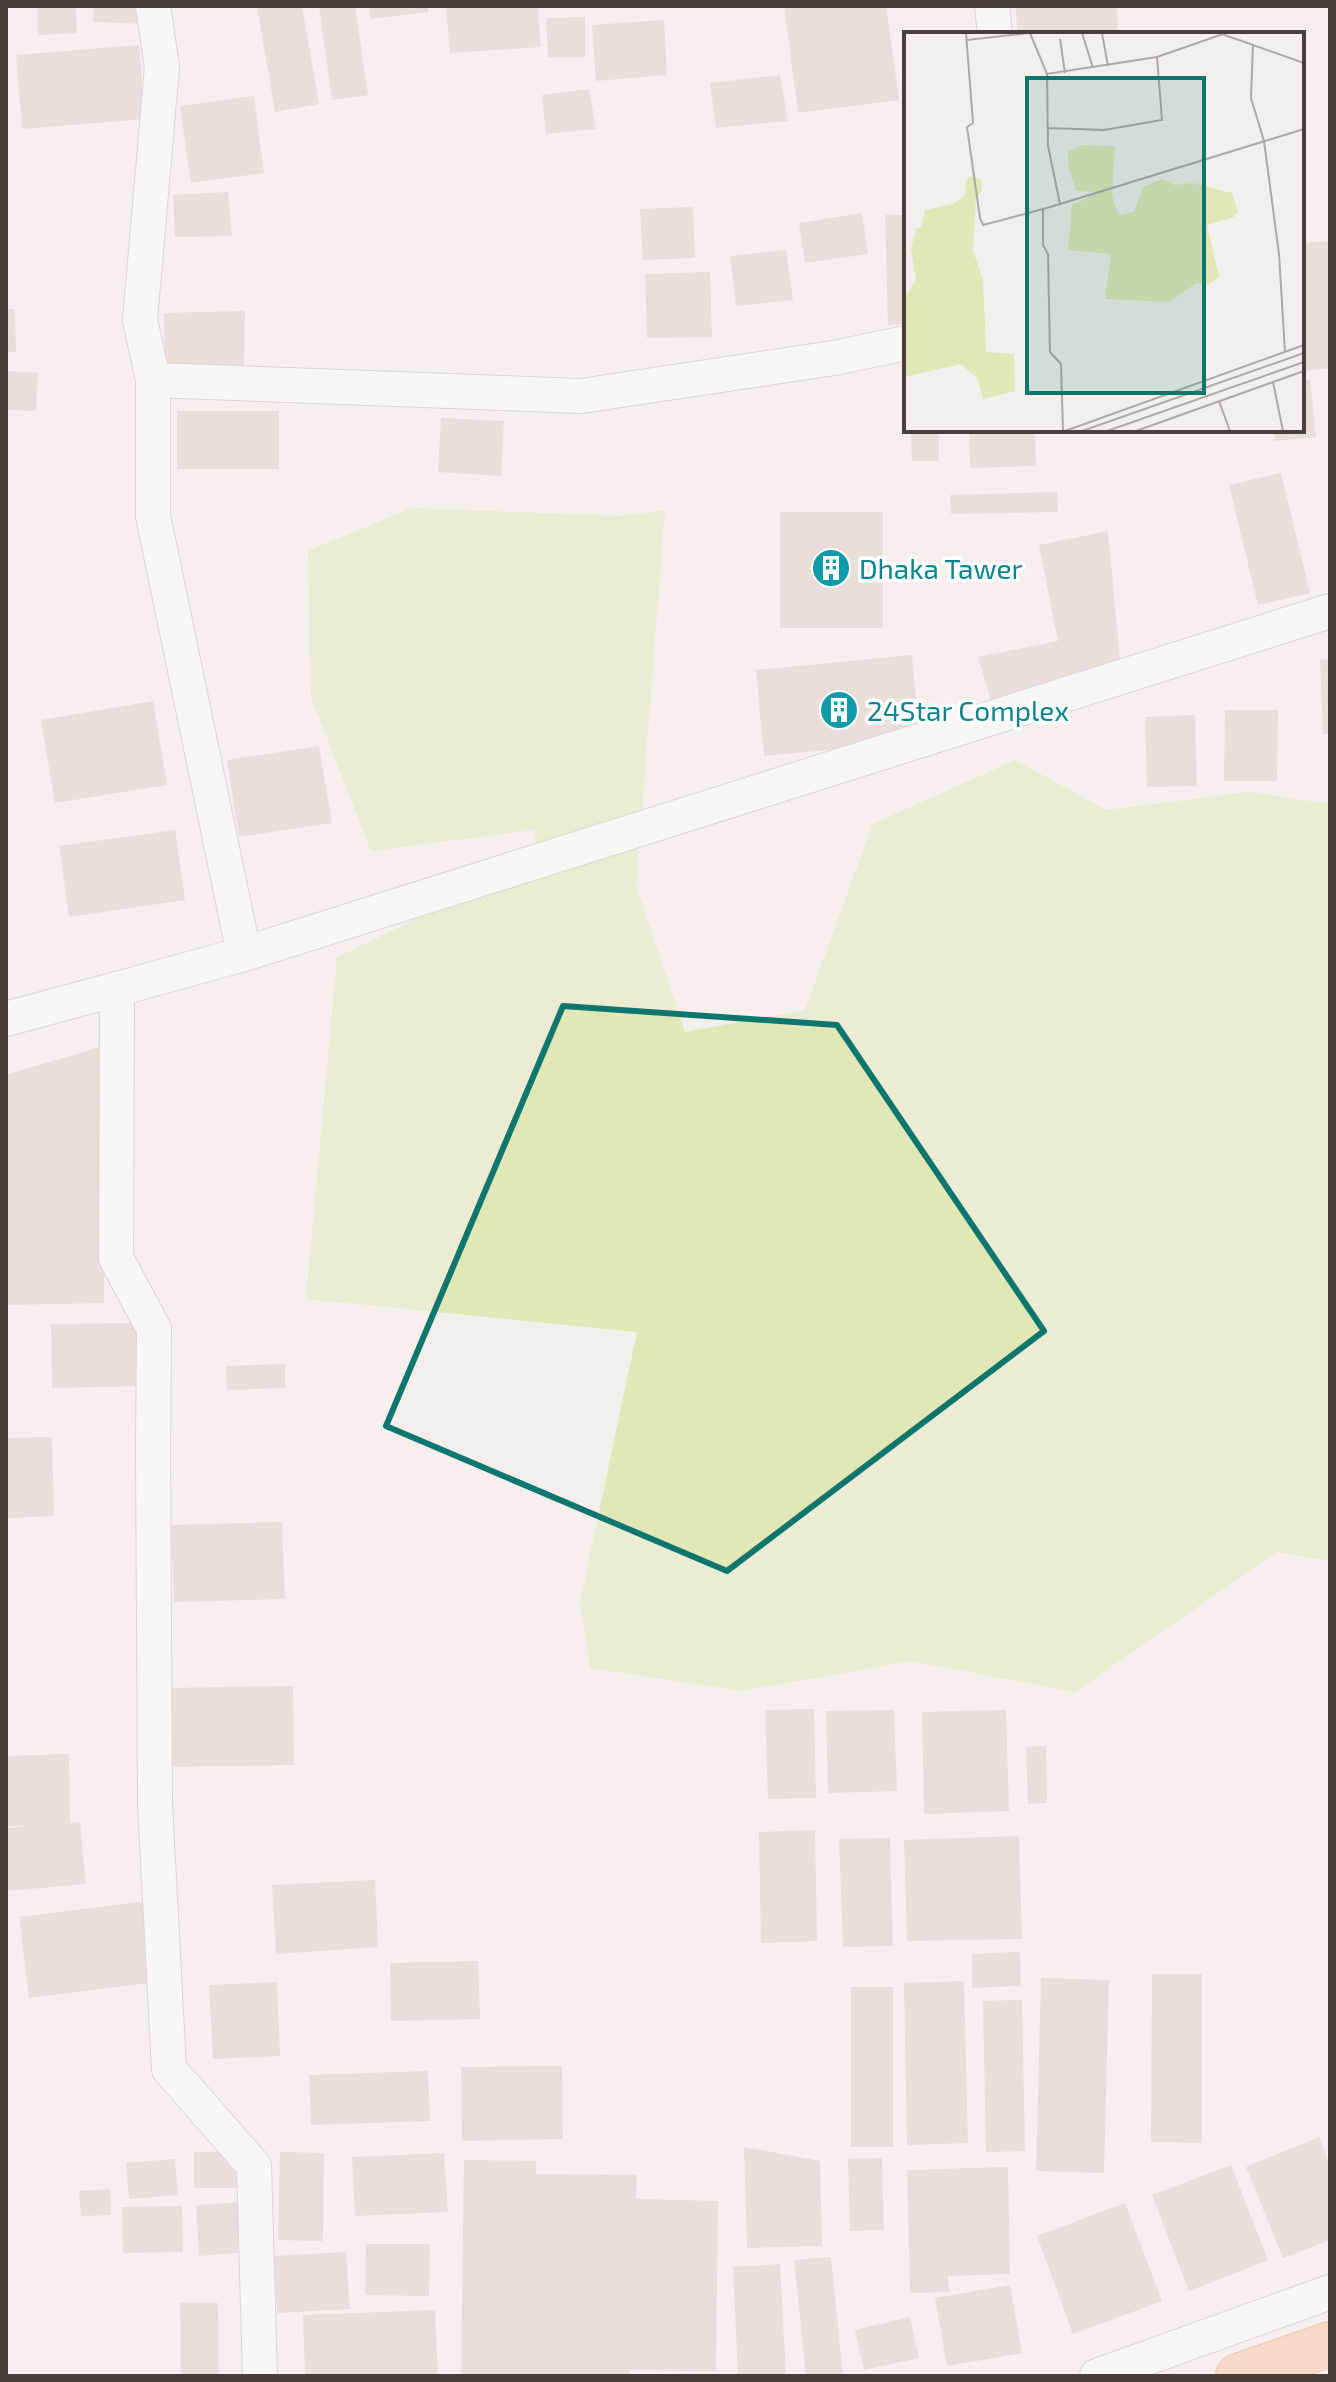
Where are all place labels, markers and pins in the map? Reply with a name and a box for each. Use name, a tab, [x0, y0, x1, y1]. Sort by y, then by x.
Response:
building icon: Dhaka Tawer	[810, 547, 852, 589]
place label: Dhaka Tawer	[859, 551, 1023, 585]
building icon: 24Star Complex	[818, 689, 860, 731]
place label: 24Star Complex	[867, 693, 1069, 727]

